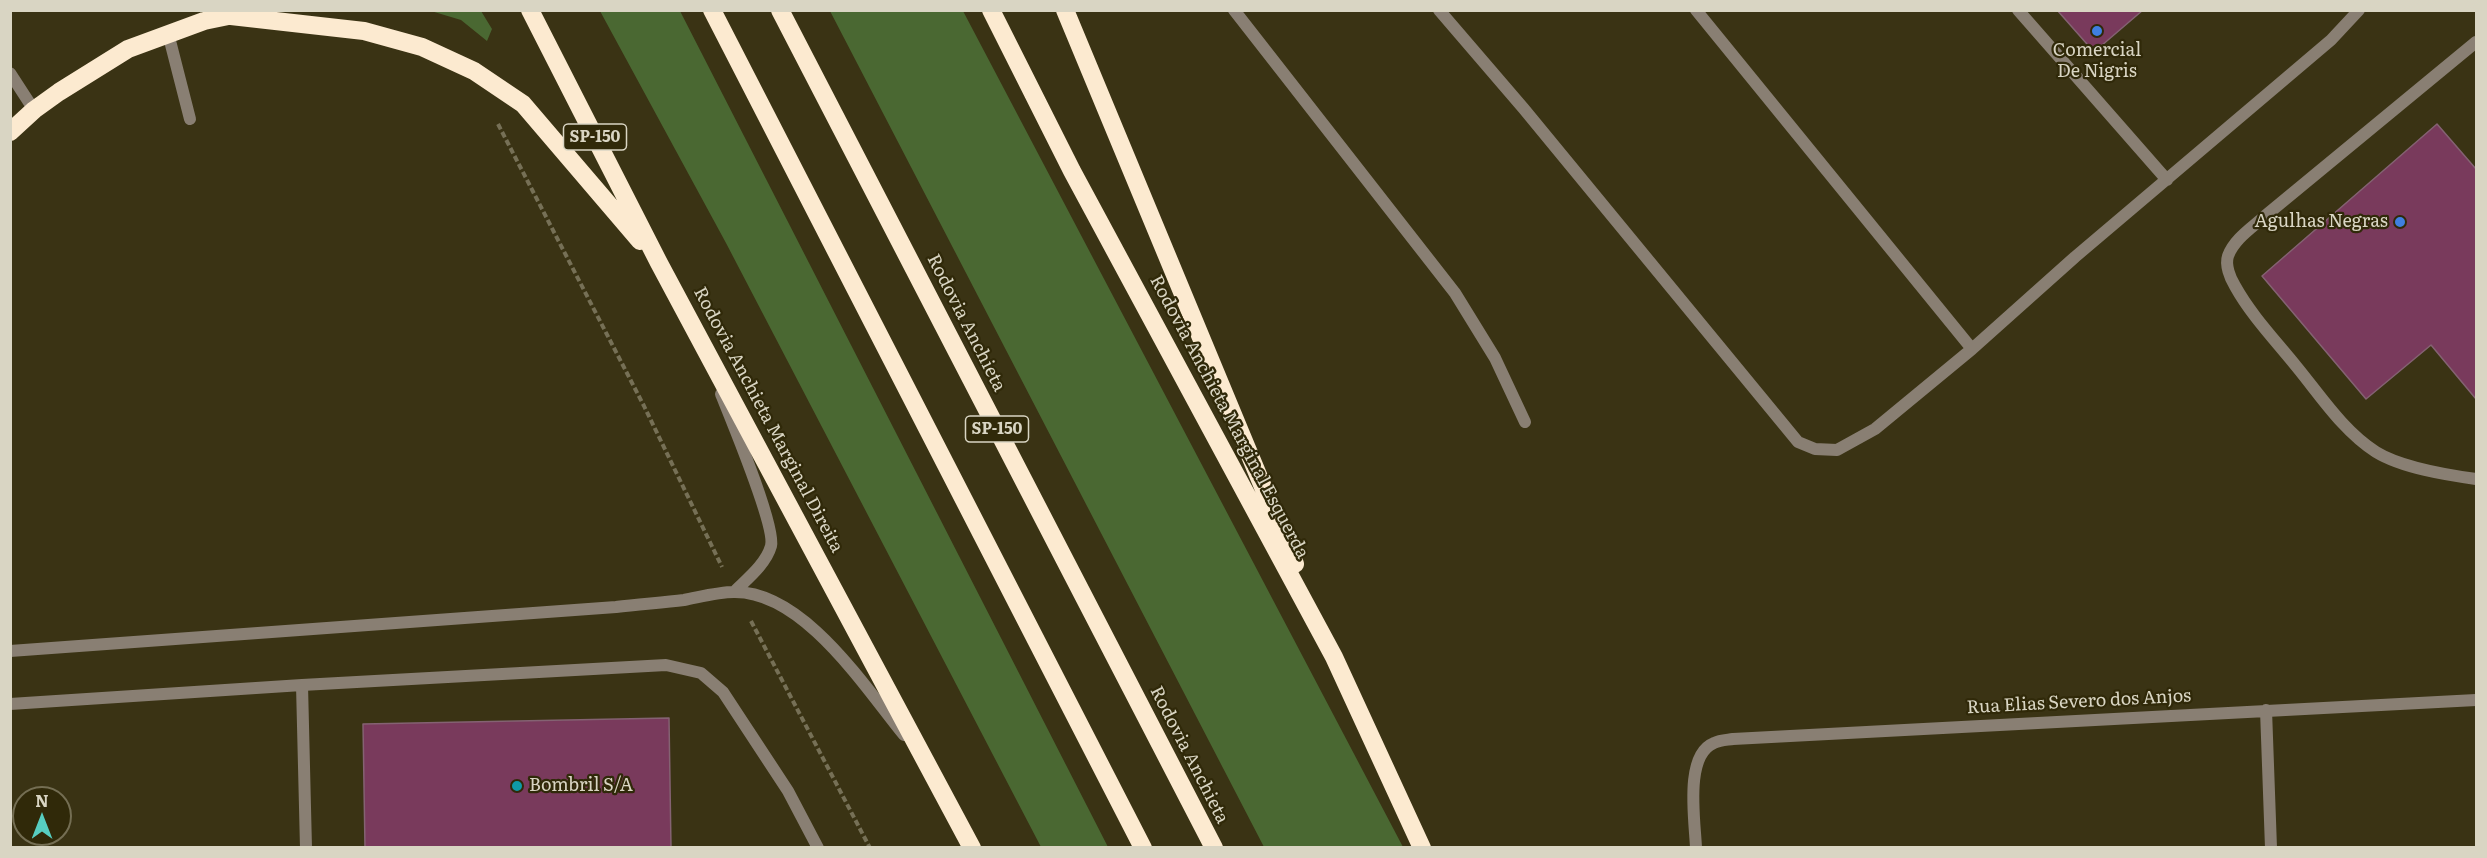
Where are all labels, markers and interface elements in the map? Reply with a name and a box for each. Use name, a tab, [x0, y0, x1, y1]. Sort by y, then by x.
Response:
marker: Comercial De Nigris	[2090, 24, 2104, 38]
place label: Comercial De Nigris	[2053, 40, 2141, 82]
road number: SP-150	[564, 124, 626, 150]
place label: Agulhas Negras	[2254, 211, 2388, 233]
marker: Agulhas Negras	[2393, 215, 2407, 229]
street label: Rodovia Anchieta	[922, 251, 1010, 395]
street label: Rodovia Anchieta Marginal Esquerda	[1145, 272, 1313, 562]
street label: Rodovia Anchieta Marginal Direita	[689, 283, 847, 557]
road number: SP-150	[966, 416, 1028, 442]
street label: Rodovia Anchieta	[1145, 683, 1233, 827]
street label: Rua Elias Severo dos Anjos	[1966, 685, 2192, 719]
place label: Bombril S/A	[529, 775, 633, 797]
marker: Bombril S/A	[510, 779, 524, 793]
north arrow	[12, 786, 72, 846]
text: N	[35, 788, 49, 812]

